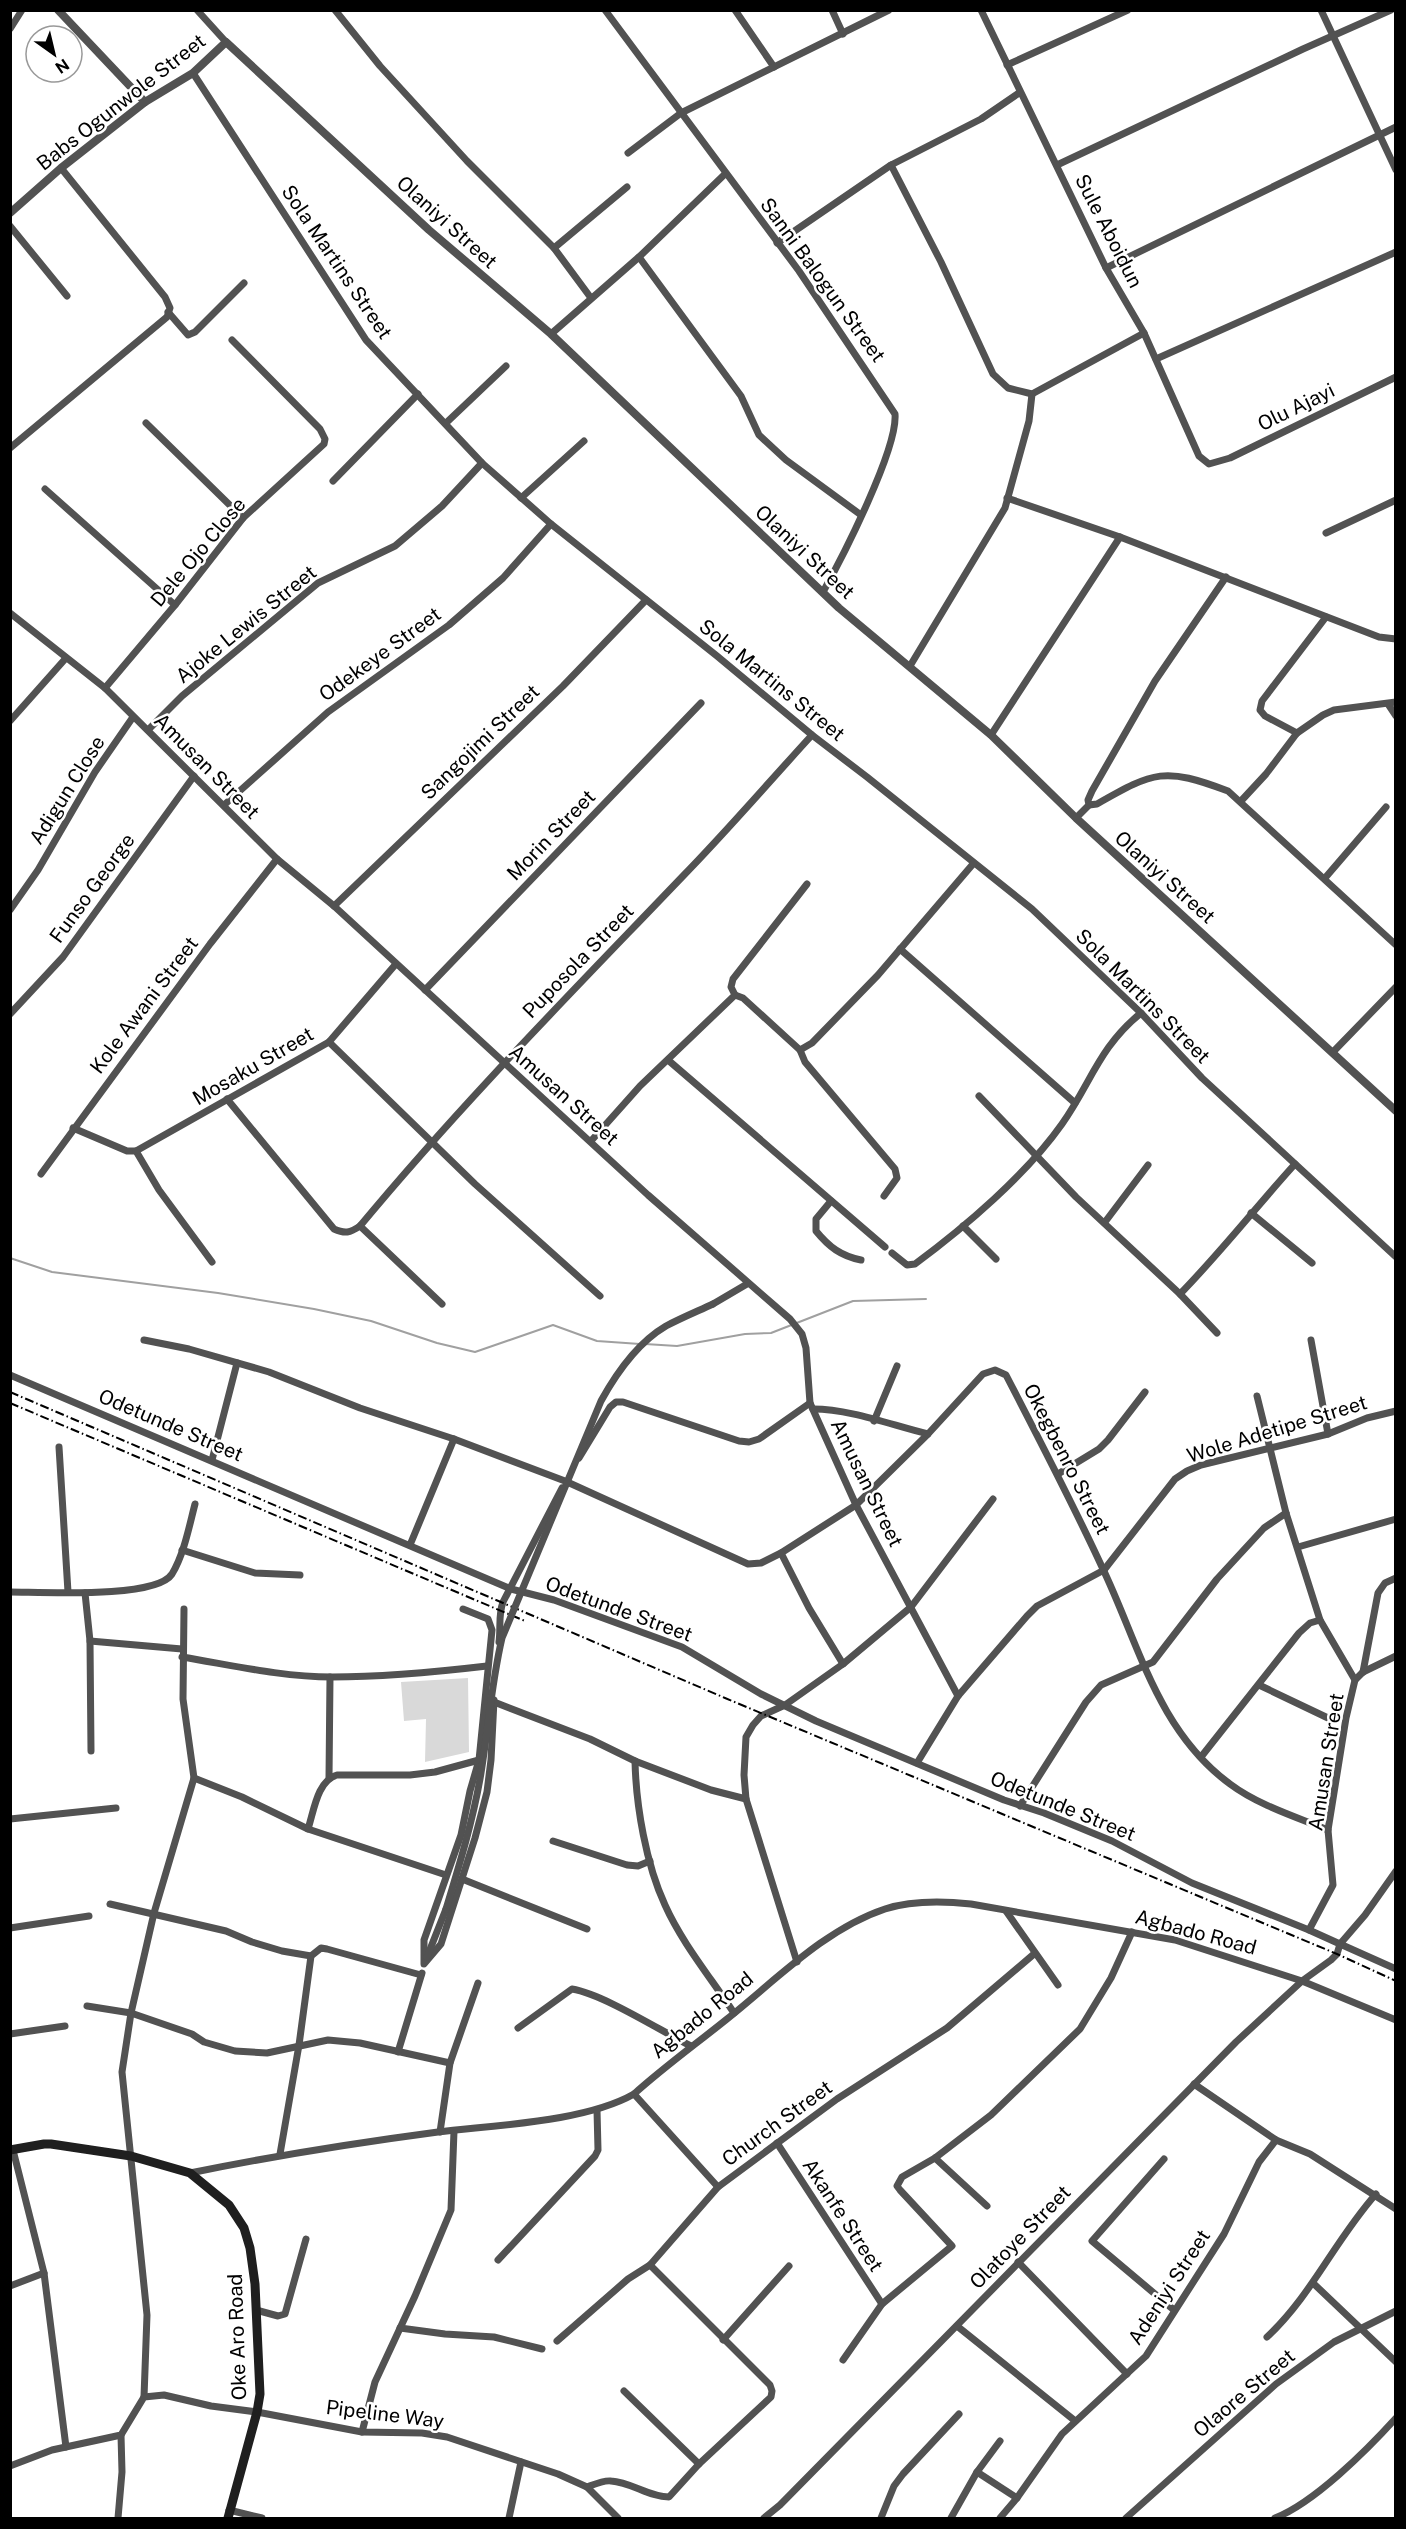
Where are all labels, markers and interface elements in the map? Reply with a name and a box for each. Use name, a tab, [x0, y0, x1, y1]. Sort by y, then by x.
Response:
north arrow	[24, 24, 84, 84]
street label: Babs Ogunwole Street	[32, 29, 210, 175]
text: N	[52, 55, 73, 77]
street label: Sule Aboidun	[1070, 170, 1148, 292]
street label: Olaniyi Street	[392, 171, 502, 273]
street label: Sola Martins Street	[277, 180, 397, 344]
street label: Sanni Balogun Street	[755, 193, 891, 367]
street label: Olu Ajayi	[1254, 378, 1338, 436]
street label: Dele Ojo Close	[145, 493, 251, 611]
street label: Olaniyi Street	[750, 500, 860, 604]
street label: Ajoke Lewis Street	[171, 560, 321, 688]
street label: Odekeye Street	[314, 602, 446, 706]
street label: Sola Martins Street	[694, 614, 850, 746]
street label: Sangojimi Street	[416, 679, 544, 805]
street label: Amusan Street	[149, 708, 265, 824]
street label: Adigun Close	[24, 731, 110, 849]
street label: Morin Street	[502, 785, 600, 885]
street label: Olaniyi Street	[1110, 826, 1220, 928]
street label: Funso George	[44, 829, 140, 947]
street label: Puposola Street	[518, 899, 638, 1023]
street label: Sola Martins Street	[1071, 924, 1215, 1068]
street label: Kole Awani Street	[85, 932, 203, 1078]
street label: Mosaku Street	[188, 1022, 318, 1110]
street label: Amusan Street	[504, 1040, 624, 1150]
street label: Okegbenro Street	[1019, 1380, 1115, 1538]
street label: Odetunde Street	[95, 1384, 247, 1466]
street label: Wole Adetipe Street	[1184, 1390, 1370, 1468]
street label: Amusan Street	[826, 1415, 908, 1551]
street label: Odetunde Street	[542, 1571, 696, 1647]
street label: Amusan Street	[1303, 1691, 1349, 1833]
street label: Odetunde Street	[987, 1766, 1139, 1846]
street label: Agbado Road	[1133, 1904, 1259, 1960]
street label: Agbado Road	[646, 1966, 758, 2064]
street label: Church Street	[717, 2075, 837, 2171]
street label: Akanfe Street	[798, 2154, 888, 2276]
street label: Olatoye Street	[965, 2180, 1075, 2294]
street label: Adeniyi Street	[1123, 2225, 1215, 2349]
street label: Oke Aro Road	[223, 2273, 251, 2401]
street label: Olaore Street	[1188, 2344, 1300, 2442]
street label: Pipeline Way	[325, 2395, 446, 2433]

